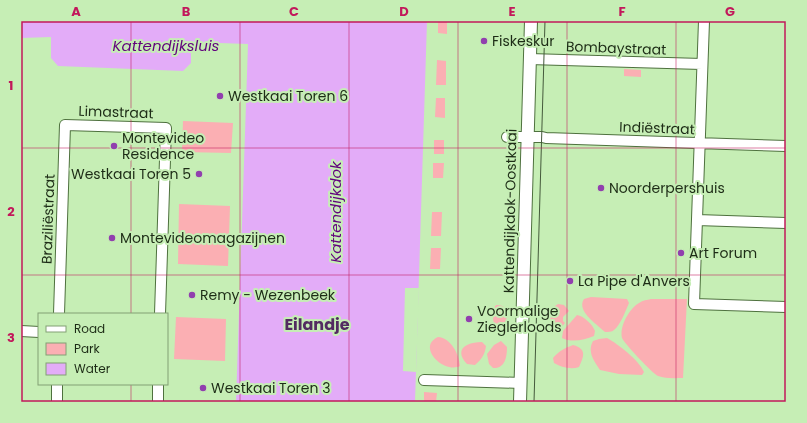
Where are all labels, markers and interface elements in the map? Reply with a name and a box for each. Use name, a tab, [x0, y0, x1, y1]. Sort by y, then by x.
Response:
text: A	[71, 2, 81, 21]
text: B	[182, 2, 191, 21]
text: C	[289, 2, 299, 21]
text: D	[399, 2, 409, 21]
text: E	[508, 2, 516, 21]
text: F	[618, 2, 626, 21]
text: G	[725, 2, 735, 21]
place label: Fiskeskur	[492, 31, 554, 51]
water label: Kattendijksluis	[113, 35, 220, 56]
marker: Fiskeskur	[479, 36, 489, 46]
street label: Bombaystraat	[565, 36, 667, 60]
text: 1	[9, 76, 13, 95]
place label: Westkaai Toren 6	[228, 86, 348, 106]
marker: Westkaai Toren 6	[215, 91, 225, 101]
street label: Limastraat	[78, 101, 154, 123]
street label: Indiëstraat	[619, 117, 695, 139]
place label: Montevideo Residence	[122, 128, 204, 164]
street label: Kattendijkdok-Oostkaai	[499, 129, 521, 293]
marker: Montevideo Residence	[109, 141, 119, 151]
water label: Kattendijkdok	[325, 160, 346, 263]
place label: Westkaai Toren 5	[71, 164, 191, 184]
marker: Westkaai Toren 5	[194, 169, 204, 179]
street label: Braziliëstraat	[36, 174, 60, 264]
place label: Noorderpershuis	[609, 178, 725, 198]
marker: Noorderpershuis	[596, 183, 606, 193]
text: 2	[7, 202, 15, 221]
place label: Montevideomagazijnen	[120, 228, 285, 248]
marker: Montevideomagazijnen	[107, 233, 117, 243]
place label: Art Forum	[689, 243, 757, 263]
marker: Art Forum	[676, 248, 686, 258]
place label: La Pipe d'Anvers	[578, 271, 690, 291]
marker: La Pipe d'Anvers	[565, 276, 575, 286]
place label: Remy - Wezenbeek	[200, 285, 336, 305]
marker: Remy - Wezenbeek	[187, 290, 197, 300]
place label: Voormalige Zieglerloods	[477, 301, 562, 337]
legend	[38, 313, 168, 385]
district label: Eilandje	[284, 313, 350, 336]
marker: Voormalige Zieglerloods	[464, 314, 474, 324]
text: Road	[74, 320, 105, 337]
text: 3	[7, 328, 15, 347]
text: Park	[74, 340, 101, 357]
text: Water	[74, 360, 111, 377]
place label: Westkaai Toren 3	[211, 378, 330, 398]
marker: Westkaai Toren 3	[198, 383, 208, 393]

